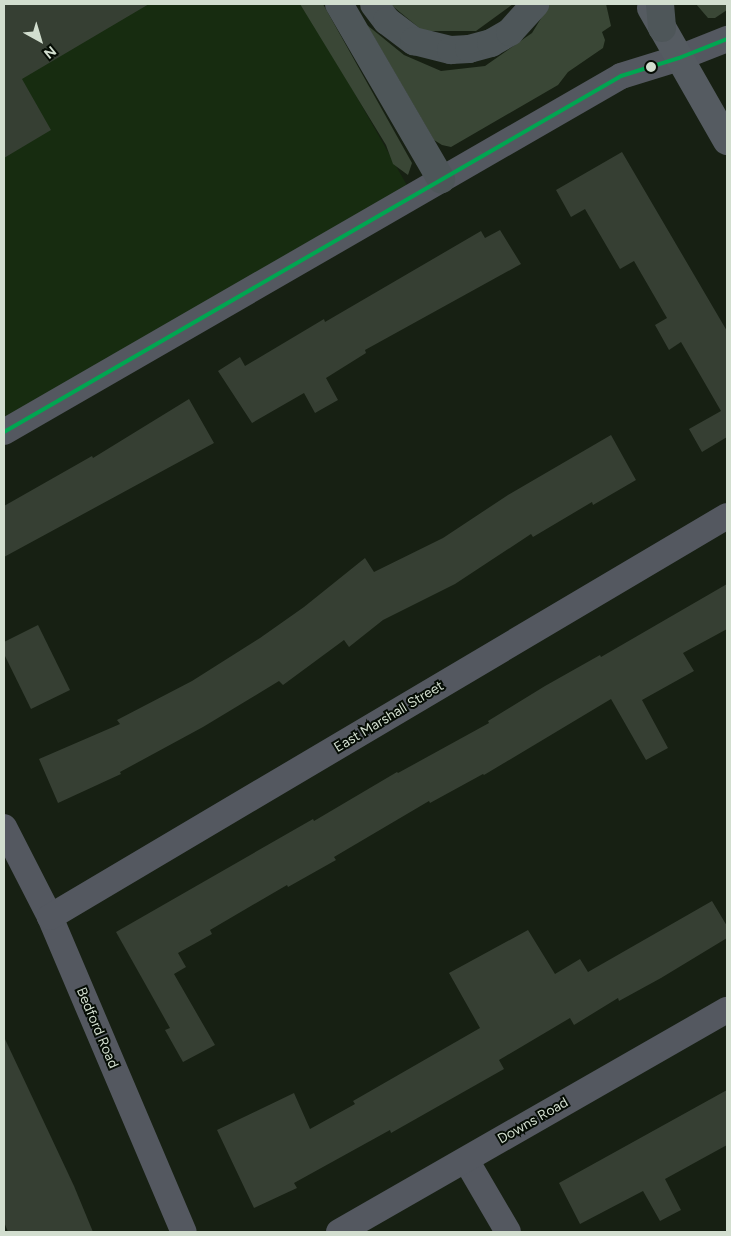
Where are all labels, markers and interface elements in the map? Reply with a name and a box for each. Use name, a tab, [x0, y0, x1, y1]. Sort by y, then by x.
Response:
north arrow	[15, 15, 65, 65]
text: N	[40, 42, 59, 62]
unlabelled marker	[646, 62, 656, 72]
street label: East Marshall Street	[331, 678, 447, 756]
street label: Bedford Road	[72, 985, 122, 1071]
street label: Downs Road	[495, 1094, 571, 1148]

